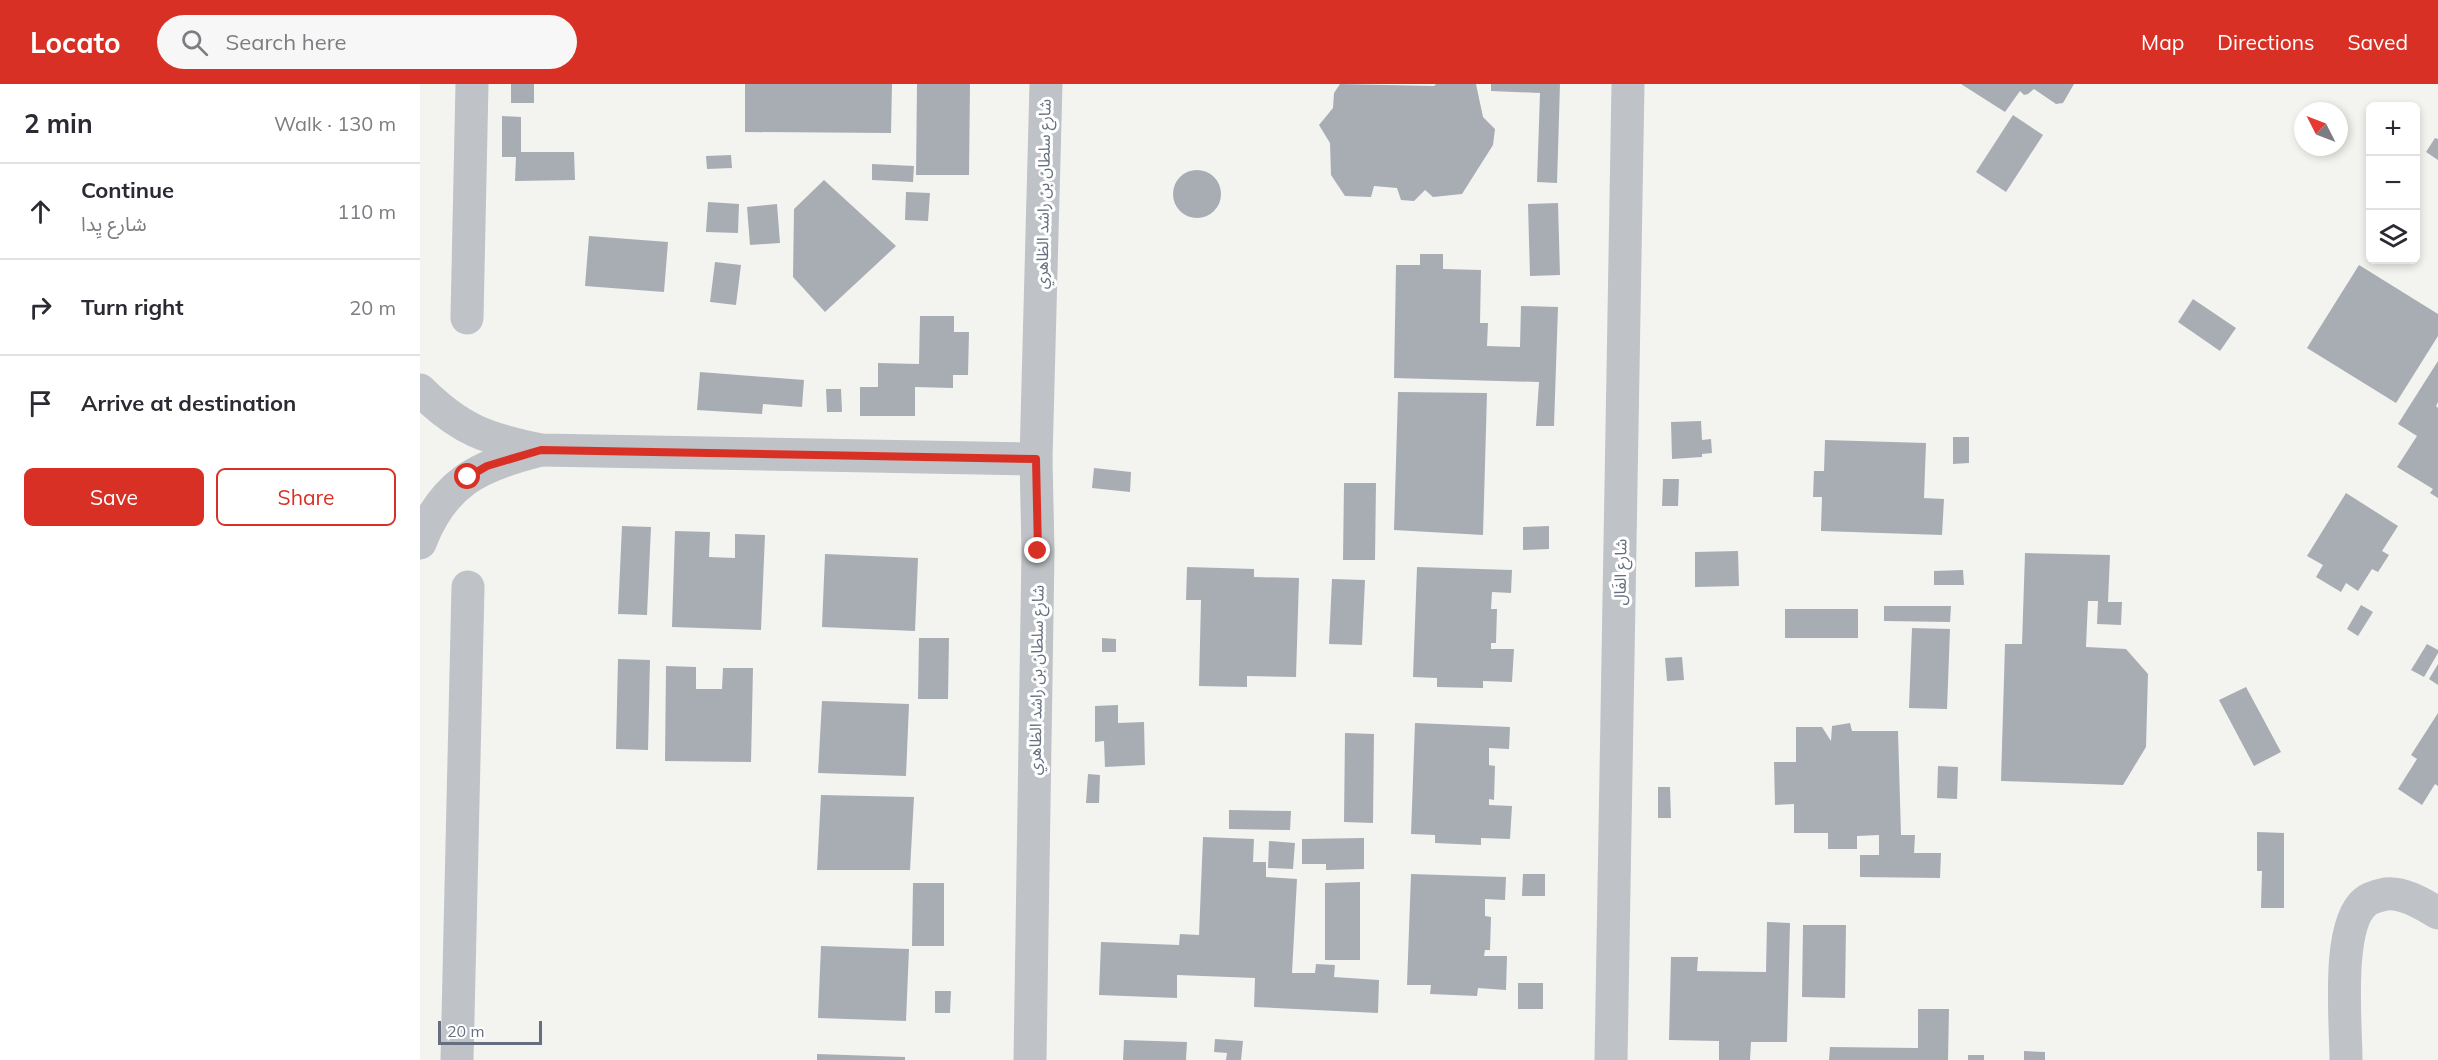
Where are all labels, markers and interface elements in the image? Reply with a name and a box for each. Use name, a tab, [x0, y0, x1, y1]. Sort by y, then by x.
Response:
search box	[157, 15, 577, 69]
text: Locato	[30, 25, 121, 60]
icon: search	[178, 26, 211, 59]
text: Search here	[226, 28, 346, 56]
text: Map	[2141, 29, 2184, 55]
text: Directions	[2217, 29, 2314, 55]
text: Saved	[2347, 29, 2408, 55]
street label: شارع سلطان بن راشد الظاهري	[1031, 99, 1058, 289]
north arrow	[2294, 102, 2348, 156]
map controls	[2366, 102, 2420, 264]
button: +	[2366, 102, 2420, 156]
text: 2 min	[24, 107, 93, 140]
text: Walk · 130 m	[274, 111, 396, 136]
button: −	[2366, 156, 2420, 210]
text: Continue	[81, 176, 174, 204]
icon: ahead	[24, 195, 57, 228]
text: 110 m	[337, 199, 396, 224]
button: layers	[2366, 210, 2420, 264]
text: شارع يِدا	[81, 211, 147, 236]
icon: right	[24, 291, 57, 324]
text: Turn right	[81, 293, 184, 321]
text: 20 m	[349, 295, 396, 320]
icon: arrive	[24, 387, 57, 420]
text: Arrive at destination	[81, 389, 296, 417]
route start	[454, 463, 480, 489]
button: Save	[24, 468, 204, 526]
button: Share	[216, 468, 396, 526]
route end	[1024, 537, 1050, 563]
street label: شارع الفَال	[1609, 538, 1634, 606]
street label: شارع سلطان بن راشد الظاهري	[1024, 585, 1051, 775]
scale bar	[438, 1018, 542, 1046]
text: 20 m	[447, 1021, 484, 1041]

